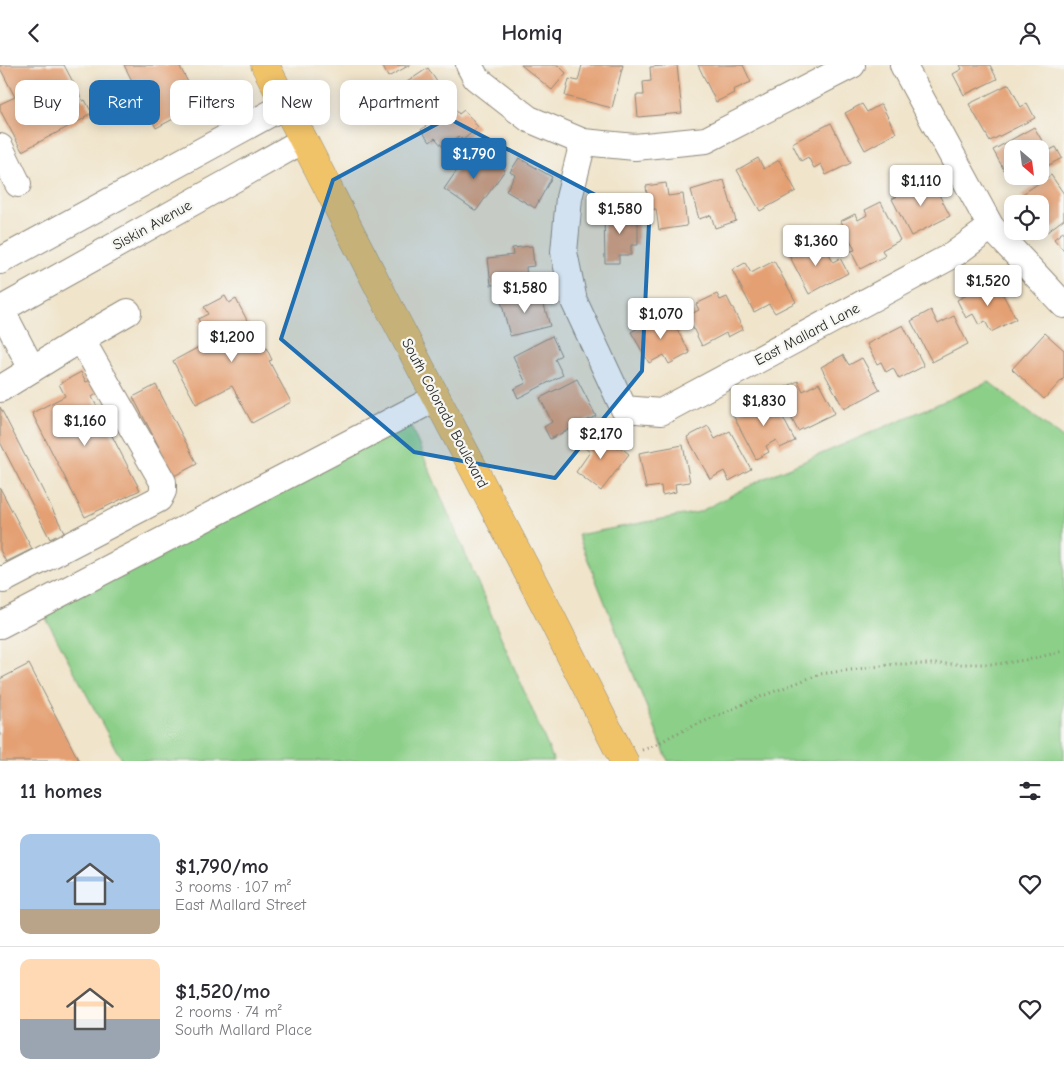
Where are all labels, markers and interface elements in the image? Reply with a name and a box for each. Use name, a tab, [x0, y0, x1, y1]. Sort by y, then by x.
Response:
icon: back	[20, 19, 48, 47]
icon: person	[1016, 19, 1044, 47]
text: Homiq	[501, 20, 563, 46]
chip: Buy	[15, 80, 79, 125]
chip: Rent	[89, 80, 160, 125]
chip: Filters	[170, 80, 253, 125]
chip: New	[263, 80, 330, 125]
chip: Apartment	[340, 80, 457, 125]
pin: $1,790	[433, 137, 515, 180]
north arrow	[1004, 140, 1049, 185]
map controls	[1004, 140, 1049, 240]
text: $1,790	[452, 145, 496, 163]
pin: $1,110	[880, 165, 962, 207]
text: $1,110	[901, 172, 941, 190]
pin: $1,580	[579, 193, 661, 235]
button: locate	[1004, 195, 1049, 240]
street label: Siskin Avenue	[109, 196, 195, 254]
text: $1,580	[598, 200, 642, 218]
pin: $1,360	[775, 225, 857, 267]
text: $1,360	[794, 232, 838, 250]
pin: $1,520	[947, 265, 1029, 307]
pin: $1,580	[484, 271, 566, 314]
text: $1,520	[966, 272, 1010, 290]
text: $1,580	[503, 279, 547, 297]
pin: $1,070	[620, 297, 702, 340]
street label: East Mallard Lane	[751, 299, 863, 369]
text: $1,070	[639, 305, 683, 323]
pin: $1,200	[191, 321, 273, 363]
text: $1,200	[209, 328, 255, 346]
street label: South Colorado Boulevard	[398, 335, 492, 491]
pin: $1,830	[723, 385, 805, 427]
text: $1,830	[742, 392, 786, 410]
pin: $1,160	[44, 405, 126, 447]
text: $1,160	[64, 412, 106, 430]
pin: $2,170	[560, 417, 642, 460]
text: $2,170	[579, 425, 623, 443]
icon: filters	[1016, 777, 1044, 805]
text: 11 homes	[20, 779, 102, 803]
icon: home	[60, 854, 120, 914]
text: $1,790/mo	[175, 854, 269, 878]
icon: heart	[1016, 870, 1044, 898]
text: 3 rooms · 107 m²	[175, 878, 291, 896]
text: East Mallard Street	[175, 896, 306, 914]
icon: home	[60, 979, 120, 1039]
text: $1,520/mo	[175, 979, 270, 1003]
icon: heart	[1016, 995, 1044, 1023]
text: 2 rooms · 74 m²	[175, 1003, 282, 1021]
text: South Mallard Place	[175, 1021, 312, 1039]

